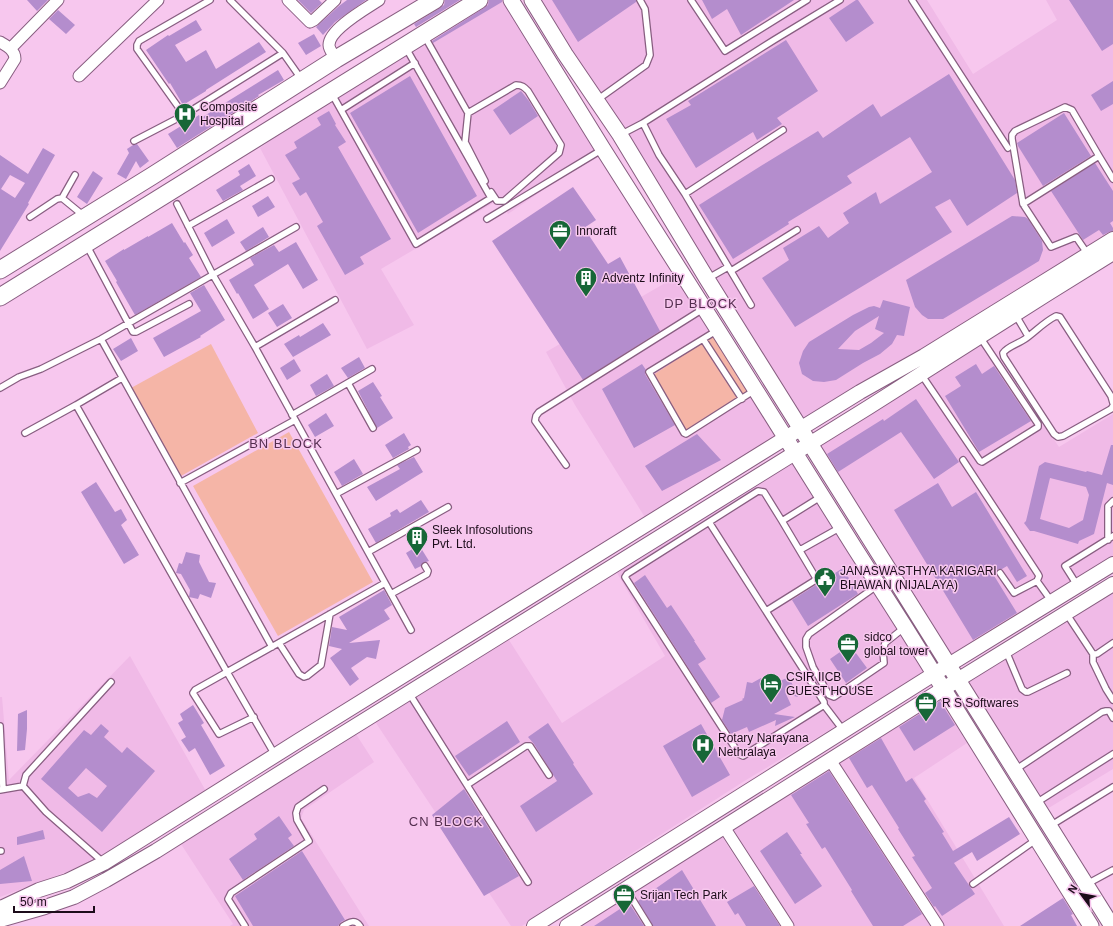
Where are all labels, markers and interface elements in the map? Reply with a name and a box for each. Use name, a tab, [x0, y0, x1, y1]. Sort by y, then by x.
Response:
place label: Composite Hospital	[200, 100, 258, 128]
hospital icon: Composite Hospital	[172, 101, 198, 134]
office icon: Innoraft	[547, 218, 573, 251]
place label: Innoraft	[576, 224, 617, 238]
building icon: Adventz Infinity	[573, 265, 599, 298]
place label: Adventz Infinity	[602, 271, 683, 285]
district label: DP BLOCK	[664, 296, 738, 311]
district label: BN BLOCK	[249, 436, 323, 451]
place label: Sleek Infosolutions Pvt. Ltd.	[432, 523, 533, 551]
building icon: Sleek Infosolutions Pvt. Ltd.	[404, 524, 430, 557]
place label: JANASWASTHYA KARIGARI BHAWAN (NIJALAYA)	[840, 564, 997, 592]
public building icon: JANASWASTHYA KARIGARI BHAWAN (NIJALAYA)	[812, 565, 838, 598]
place label: sidco global tower	[864, 630, 929, 658]
office icon: sidco global tower	[835, 631, 861, 664]
place label: CSIR IICB GUEST HOUSE	[786, 670, 873, 698]
hotel icon: CSIR IICB GUEST HOUSE	[758, 671, 784, 704]
office icon: R S Softwares	[913, 690, 939, 723]
place label: R S Softwares	[942, 696, 1019, 710]
place label: Rotary Narayana Nethralaya	[718, 731, 809, 759]
hospital icon: Rotary Narayana Nethralaya	[690, 732, 716, 765]
district label: CN BLOCK	[409, 814, 483, 829]
north arrow	[1061, 874, 1101, 914]
office icon: Srijan Tech Park	[611, 882, 637, 915]
text: N	[1065, 882, 1080, 895]
scale bar	[14, 888, 94, 914]
place label: Srijan Tech Park	[640, 888, 728, 902]
text: 50 m	[20, 895, 47, 909]

